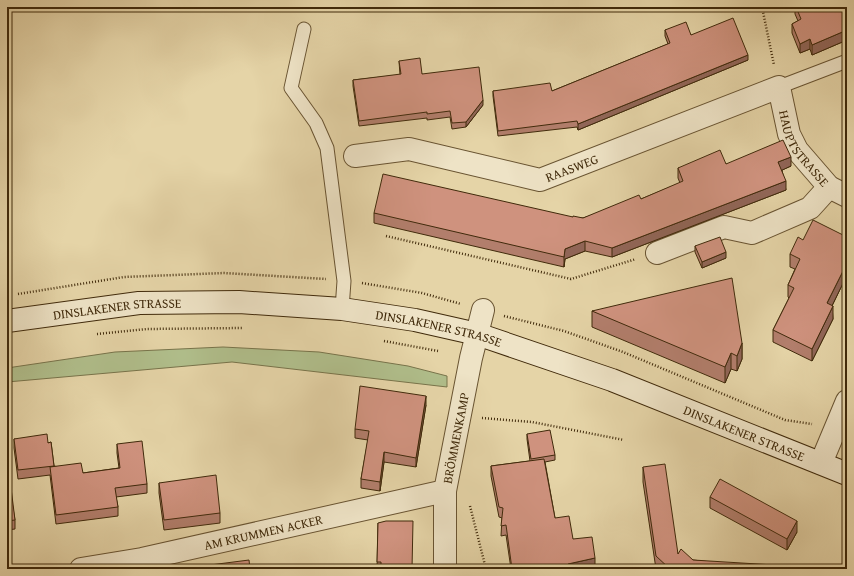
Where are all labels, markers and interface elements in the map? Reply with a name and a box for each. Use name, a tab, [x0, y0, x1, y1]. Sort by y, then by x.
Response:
street label: HAUPTSTRASSE	[775, 108, 834, 191]
street label: RAASWEG	[543, 149, 601, 187]
street label: DINSLAKENER STRASSE	[52, 293, 182, 324]
street label: DINSLAKENER STRASSE	[374, 305, 505, 351]
street label: BRÖMMENKAMP	[437, 391, 474, 485]
street label: DINSLAKENER STRASSE	[681, 400, 808, 466]
street label: AM KRUMMEN ACKER	[202, 509, 325, 554]

